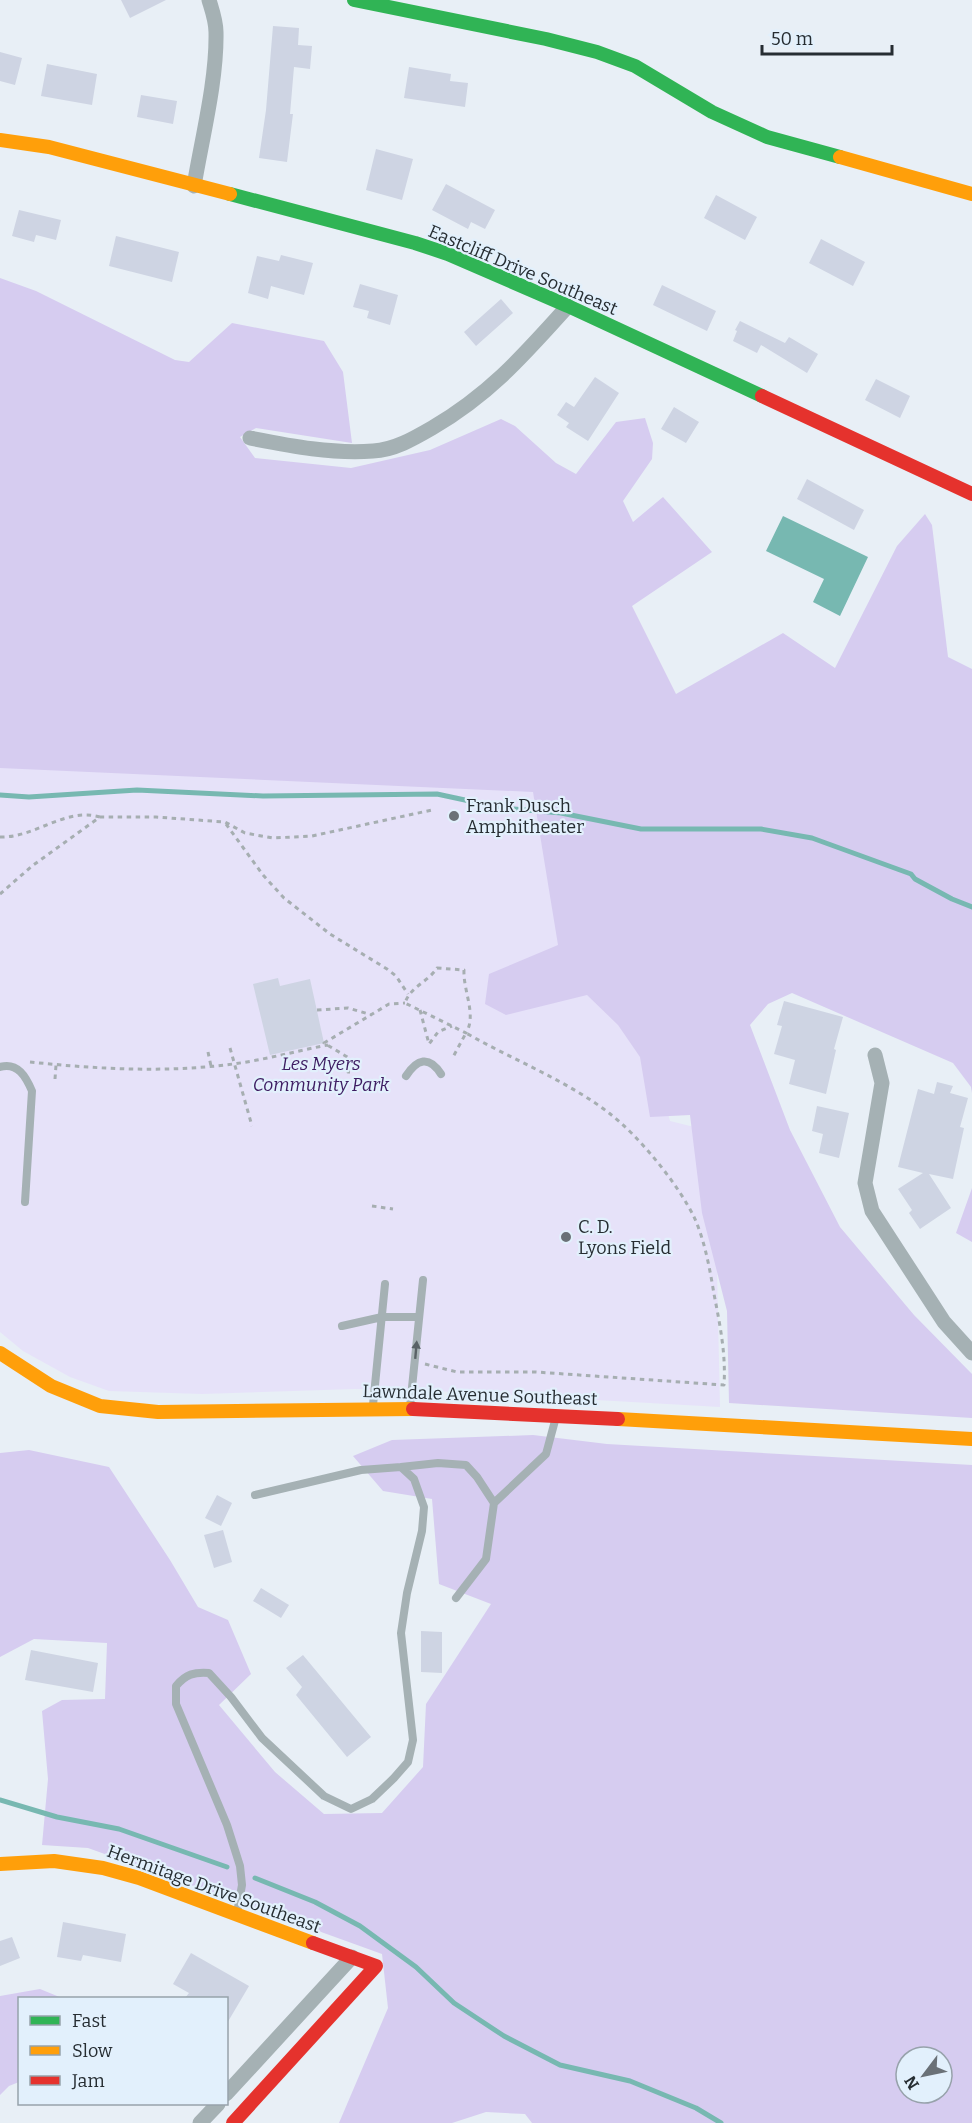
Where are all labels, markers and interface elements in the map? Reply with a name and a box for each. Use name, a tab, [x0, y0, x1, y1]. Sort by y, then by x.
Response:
scale bar	[762, 18, 892, 56]
text: 50 m	[771, 28, 813, 50]
street label: Eastcliff Drive Southeast	[425, 220, 621, 320]
place label: Frank Dusch Amphitheater	[466, 795, 584, 838]
marker: Frank Dusch Amphitheater	[447, 809, 461, 823]
park label: Les Myers Community Park	[253, 1053, 390, 1096]
place label: C. D. Lyons Field	[578, 1216, 671, 1259]
marker: C. D. Lyons Field	[559, 1230, 573, 1244]
one-way arrow	[411, 1341, 421, 1360]
street label: Lawndale Avenue Southeast	[362, 1380, 598, 1410]
street label: Hermitage Drive Southeast	[104, 1840, 324, 1938]
legend	[18, 1997, 228, 2105]
text: Fast	[72, 2010, 107, 2032]
text: Slow	[72, 2040, 113, 2062]
north arrow	[894, 2045, 954, 2105]
text: Jam	[71, 2070, 105, 2092]
text: N	[900, 2072, 923, 2093]

